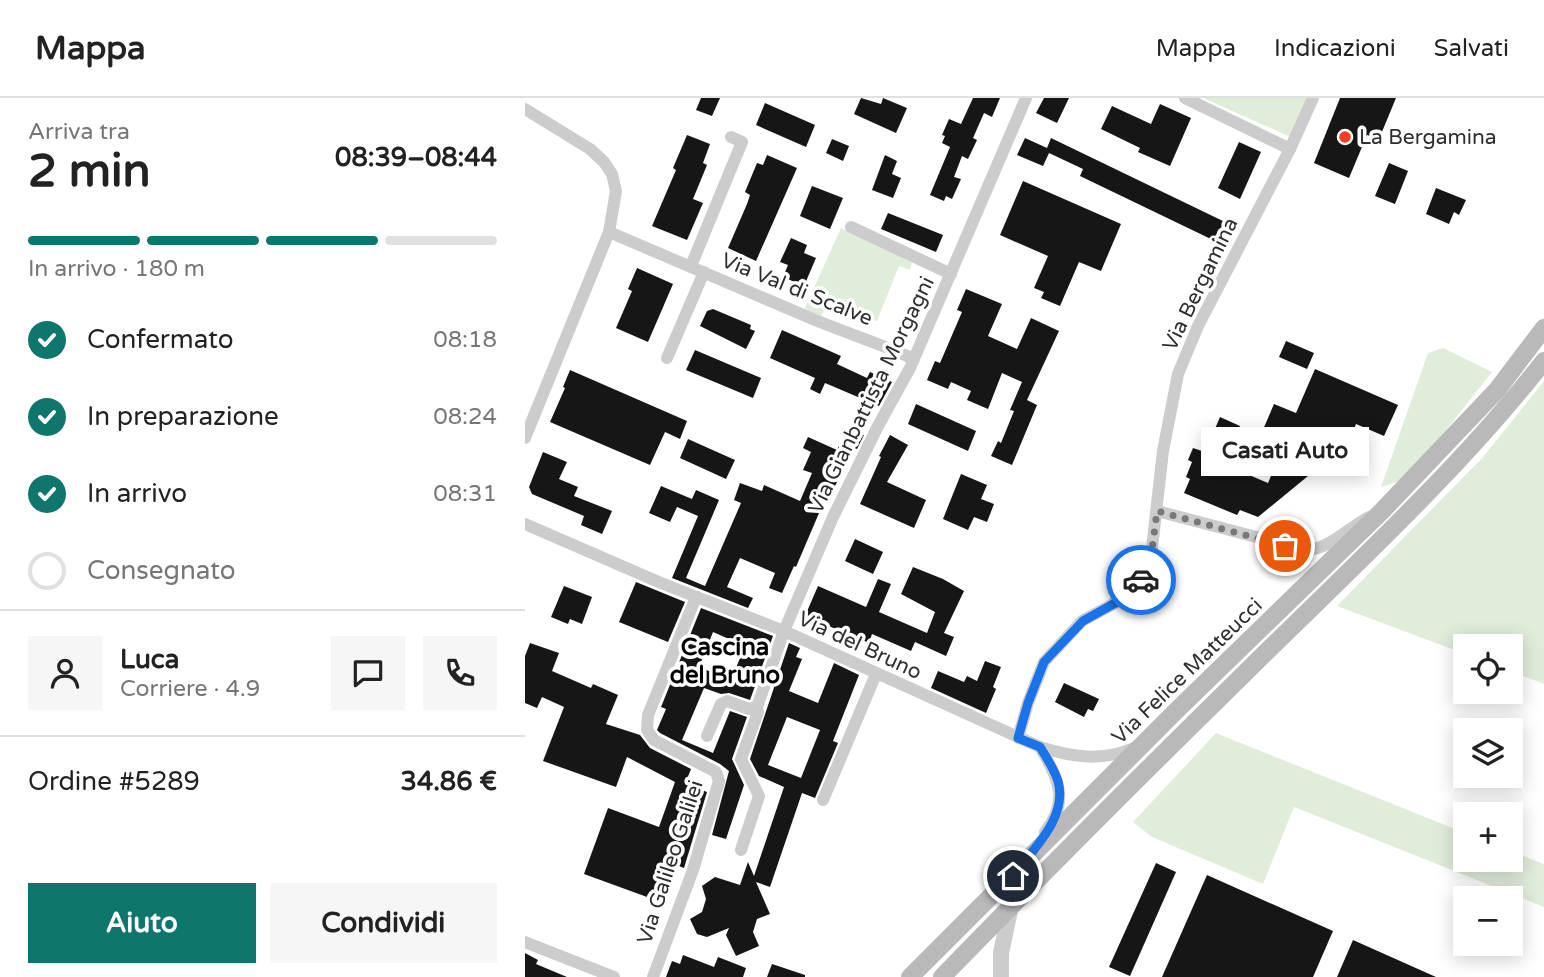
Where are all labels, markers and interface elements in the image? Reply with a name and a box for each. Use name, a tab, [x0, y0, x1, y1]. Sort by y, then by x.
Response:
text: Mappa	[35, 29, 146, 68]
text: Mappa	[1156, 34, 1236, 63]
text: Indicazioni	[1274, 34, 1396, 63]
text: Salvati	[1434, 34, 1509, 63]
text: Arriva tra	[28, 118, 130, 146]
place label: La Bergamina	[1359, 125, 1497, 150]
marker: La Bergamina	[1337, 129, 1353, 145]
text: 08:39–08:44	[335, 142, 497, 173]
text: 2 min	[28, 144, 151, 199]
street label: Via Bergamina	[1157, 214, 1243, 355]
street label: Via Val di Scalve	[718, 248, 876, 331]
text: In arrivo · 180 m	[28, 255, 205, 283]
street label: Via Gianbattista Morgagni	[803, 273, 940, 518]
icon: check	[28, 321, 66, 359]
text: Confermato	[87, 324, 234, 355]
text: 08:18	[433, 326, 497, 354]
icon: check	[28, 398, 66, 436]
text: In preparazione	[87, 401, 279, 432]
text: 08:24	[433, 403, 497, 431]
callout: Casati Auto	[1201, 427, 1369, 476]
text: Casati Auto	[1222, 437, 1348, 465]
icon: check	[28, 475, 66, 513]
text: In arrivo	[87, 478, 187, 509]
text: 08:31	[433, 480, 497, 508]
pin	[1255, 516, 1315, 576]
icon: bag	[1266, 527, 1304, 565]
courier	[1106, 545, 1176, 615]
text: Consegnato	[87, 555, 236, 586]
icon: car	[1122, 561, 1160, 599]
street label: Via Felice Matteucci	[1107, 593, 1268, 750]
street label: Via del Bruno	[794, 606, 926, 685]
district label: Cascina del Bruno	[670, 633, 780, 690]
map controls	[1453, 634, 1523, 956]
button: locate	[1453, 634, 1523, 704]
button: person	[28, 636, 102, 710]
button: chat	[331, 636, 405, 710]
button: phone	[423, 636, 497, 710]
text: Luca	[120, 644, 179, 675]
text: Corriere · 4.9	[120, 675, 260, 703]
button: layers	[1453, 718, 1523, 788]
text: Ordine #5289	[28, 766, 200, 797]
text: 34.86 €	[401, 766, 497, 797]
street label: Via Galileo Galilei	[632, 777, 709, 947]
button: +	[1453, 802, 1523, 872]
pin	[983, 846, 1043, 906]
icon: home	[994, 857, 1032, 895]
button: Aiuto	[28, 883, 256, 963]
button: Condividi	[270, 883, 497, 963]
button: −	[1453, 886, 1523, 956]

